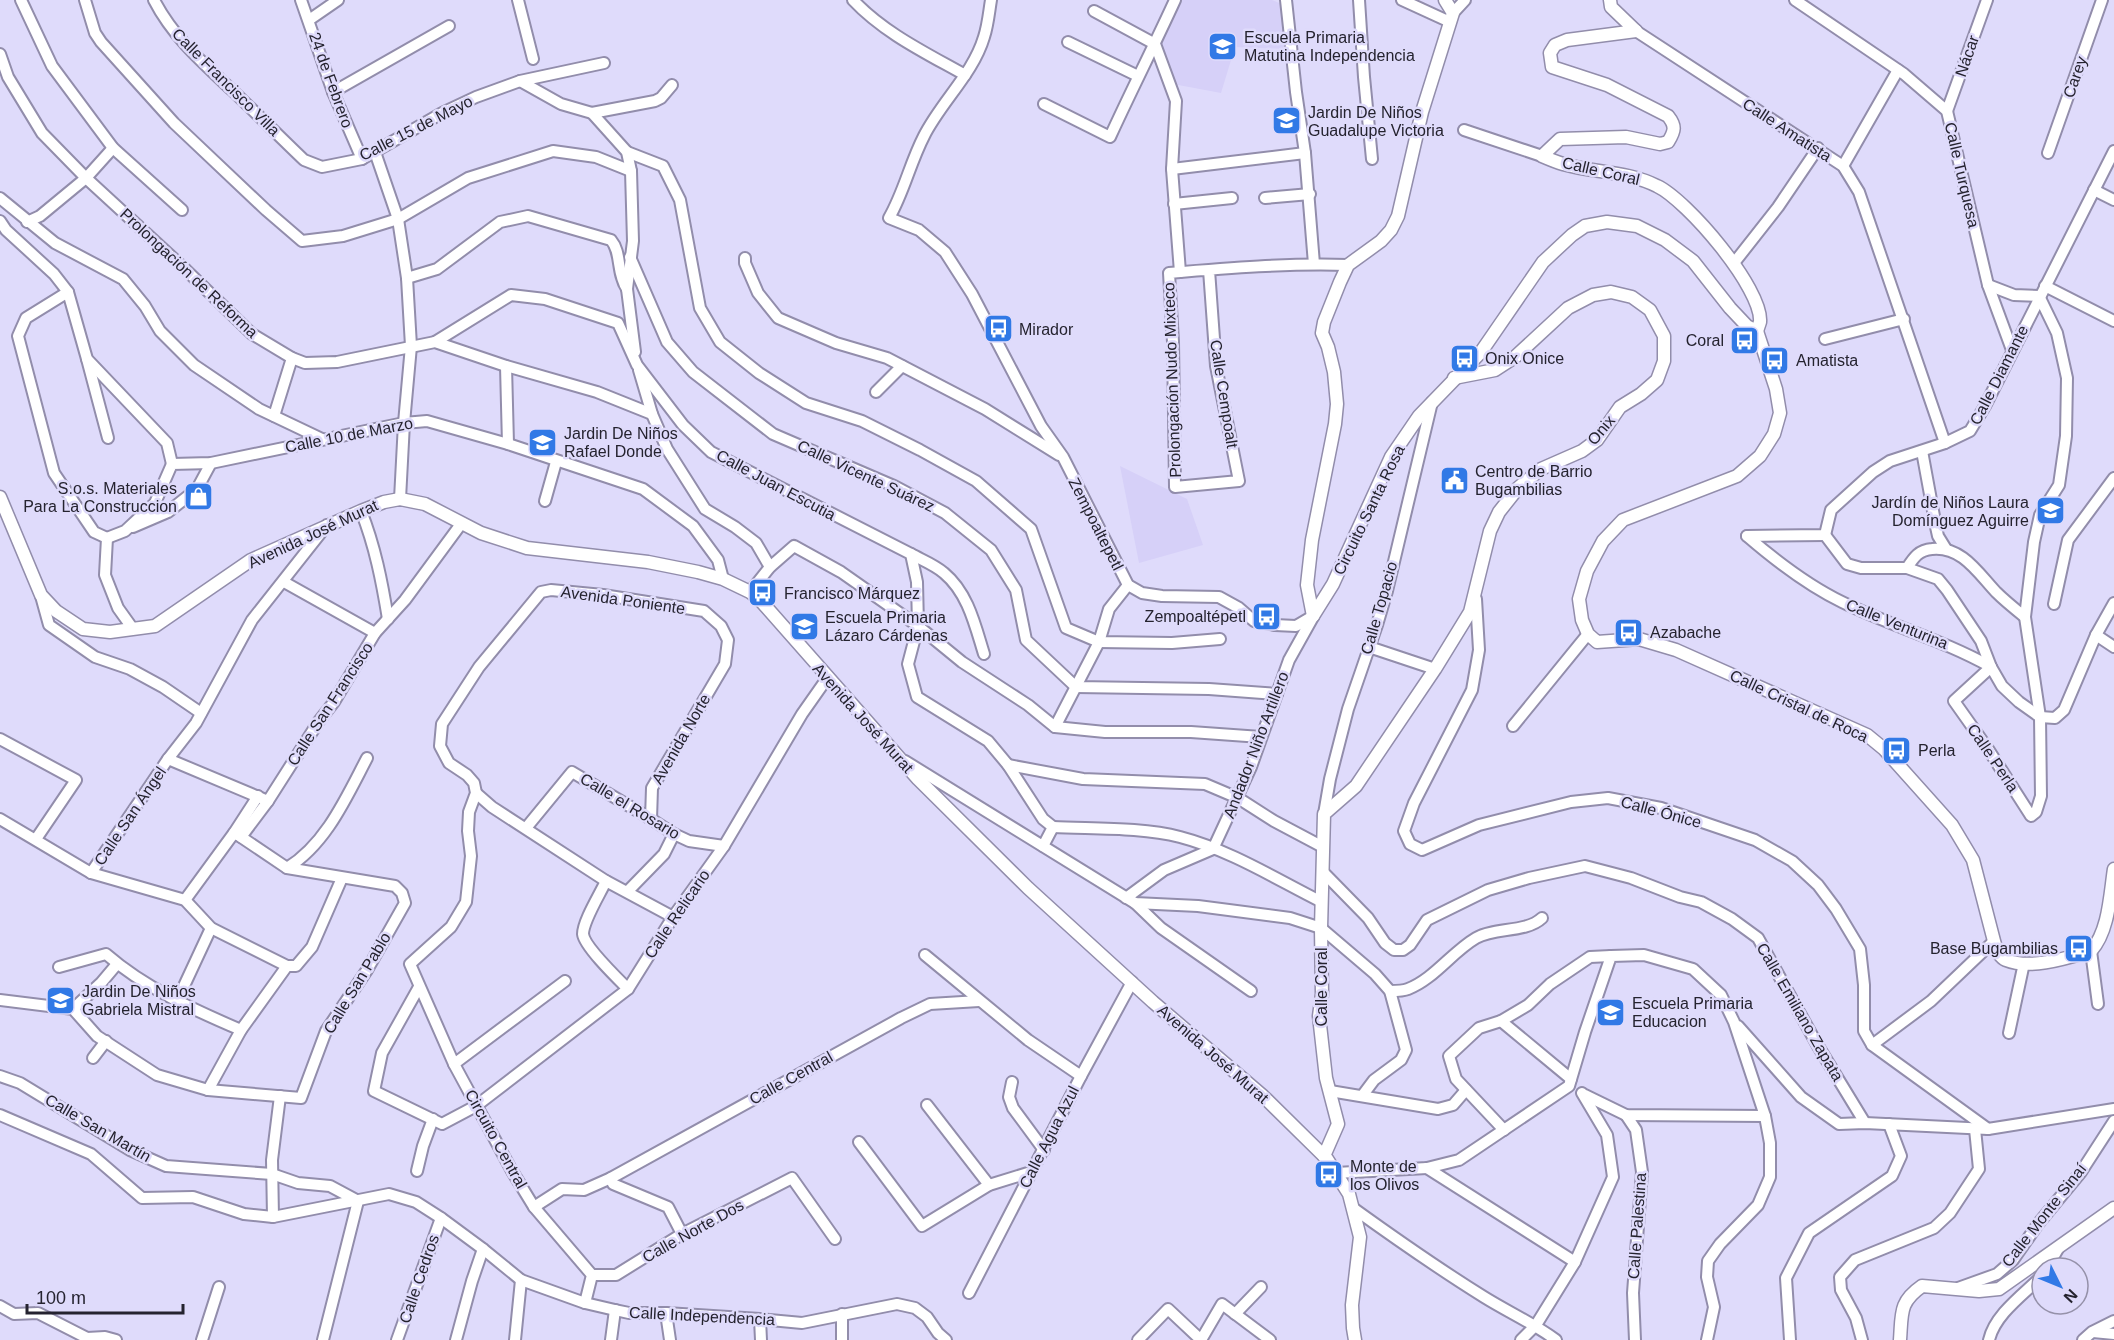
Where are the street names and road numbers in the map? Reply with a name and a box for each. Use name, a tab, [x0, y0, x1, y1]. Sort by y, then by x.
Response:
street label: Calle Francisco Villa	[169, 25, 283, 139]
street label: 24 de Febrero	[306, 30, 356, 130]
street label: Nácar	[1952, 32, 1982, 79]
street label: Carey	[2060, 54, 2090, 100]
street label: Calle 15 de Mayo	[357, 92, 475, 164]
street label: Calle Amatista	[1739, 95, 1835, 165]
street label: Calle Turquesa	[1942, 121, 1982, 229]
street label: Calle Coral	[1561, 154, 1641, 188]
street label: Prolongación de Reforma	[117, 205, 261, 341]
street label: Prolongación Nudo Mixteco	[1160, 282, 1184, 478]
street label: Calle Diamante	[1967, 322, 2031, 428]
street label: Calle Cempoalt	[1207, 339, 1241, 450]
street label: Onix	[1584, 412, 1618, 448]
street label: Calle 10 de Marzo	[284, 414, 414, 456]
street label: Calle Vicente Suárez	[795, 437, 937, 515]
street label: Circuito Santa Rosa	[1330, 442, 1408, 578]
street label: Calle Juan Escutia	[714, 446, 839, 524]
street label: Zempoaltepetl	[1065, 475, 1127, 573]
street label: Avenida José Murat	[245, 496, 381, 572]
street label: Calle Topacio	[1358, 560, 1400, 656]
street label: Avenida Poniente	[560, 583, 686, 617]
street label: Calle Venturina	[1844, 596, 1951, 652]
street label: Calle San Francisco	[284, 639, 376, 769]
street label: Avenida José Murat	[809, 660, 917, 777]
street label: Calle Cristal de Roca	[1727, 667, 1871, 746]
street label: Andador Niño Artillero	[1220, 669, 1292, 821]
street label: Avenida Norte	[648, 691, 714, 787]
street label: Calle Perla	[1964, 721, 2022, 795]
street label: Calle San Ángel	[90, 763, 169, 868]
street label: Calle el Rosario	[577, 770, 683, 842]
street label: Calle Ónice	[1619, 792, 1703, 831]
street label: Calle Relicario	[641, 866, 713, 962]
street label: Calle San Pablo	[320, 929, 394, 1037]
street label: Calle Emiliano Zapata	[1754, 940, 1847, 1084]
street label: Calle Coral	[1313, 947, 1330, 1027]
street label: Avenida José Murat	[1154, 1001, 1272, 1107]
street label: Calle Central	[746, 1048, 836, 1108]
street label: Calle Agua Azul	[1016, 1083, 1082, 1191]
street label: Circuito Central	[462, 1087, 530, 1191]
street label: Calle San Martín	[42, 1091, 154, 1165]
street label: Calle Monte Sinaí	[1998, 1160, 2090, 1270]
street label: Calle Palestina	[1625, 1172, 1649, 1280]
street label: Calle Norte Dos	[639, 1196, 747, 1266]
street label: Calle Cedros	[396, 1233, 442, 1325]
street label: Calle Independencia	[629, 1304, 775, 1328]

